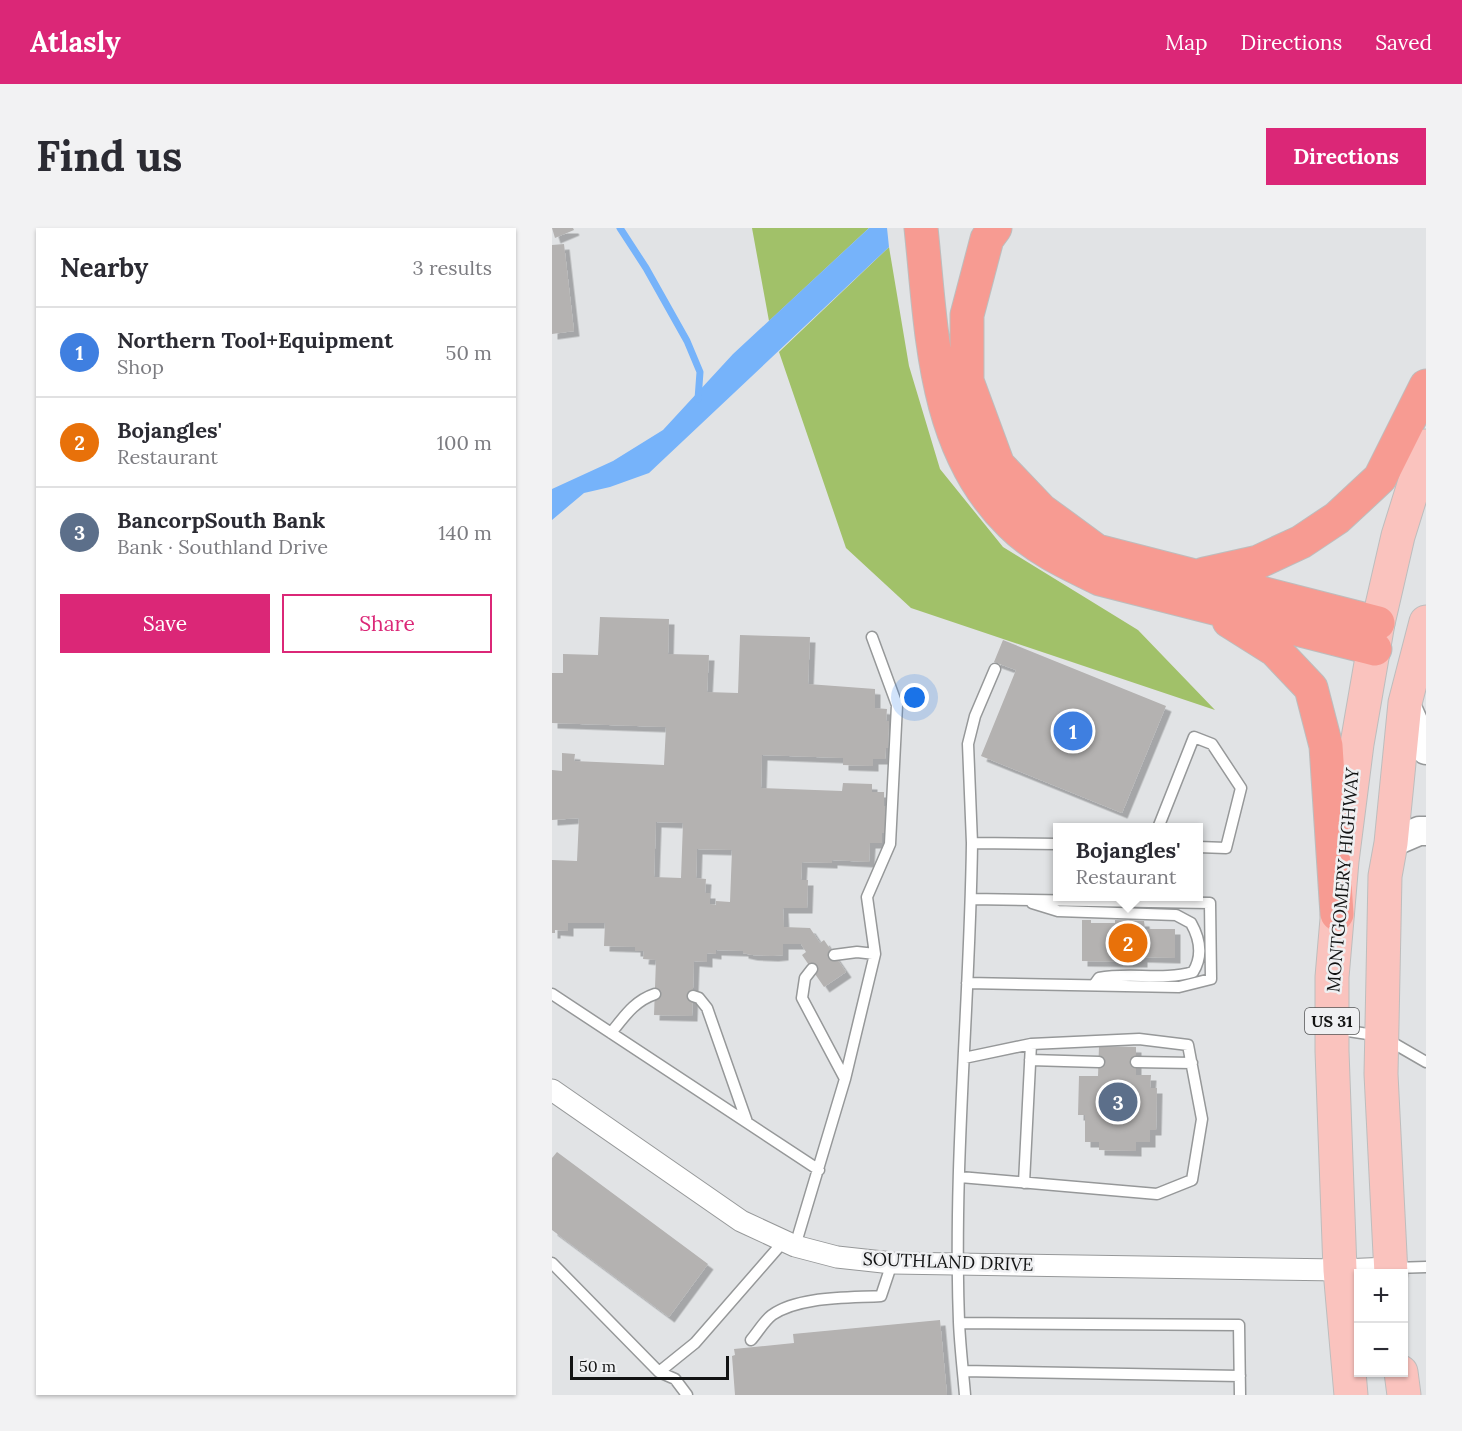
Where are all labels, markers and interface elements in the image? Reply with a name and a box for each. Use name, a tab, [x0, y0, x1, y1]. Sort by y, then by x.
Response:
text: Atlasly	[30, 24, 121, 60]
text: Map	[1165, 29, 1208, 56]
text: Directions	[1241, 29, 1342, 56]
text: Saved	[1375, 29, 1432, 56]
button: Directions	[1266, 128, 1426, 185]
text: Find us	[36, 129, 182, 183]
text: Nearby	[60, 251, 148, 284]
text: 3 results	[413, 255, 492, 280]
text: Northern Tool+Equipment	[117, 326, 393, 354]
text: 1	[75, 340, 84, 365]
text: 50 m	[446, 340, 492, 365]
text: Shop	[117, 354, 164, 379]
text: Bojangles'	[117, 416, 222, 444]
text: 2	[74, 430, 85, 455]
text: 100 m	[437, 430, 492, 455]
text: Restaurant	[117, 444, 218, 469]
text: BancorpSouth Bank	[117, 506, 325, 534]
text: 3	[74, 520, 85, 545]
text: 140 m	[438, 520, 492, 545]
text: Bank · Southland Drive	[117, 534, 328, 559]
button: Save	[60, 594, 270, 653]
button: Share	[282, 594, 492, 653]
your location	[900, 683, 929, 712]
pin: 1	[1054, 708, 1092, 754]
street label: MONTGOMERY HIGHWAY	[1321, 766, 1364, 993]
popup	[1053, 823, 1203, 901]
text: Bojangles'	[1076, 836, 1180, 864]
text: Restaurant	[1076, 864, 1177, 889]
pin: 2	[1108, 920, 1148, 966]
road number: US 31	[1305, 1008, 1359, 1034]
pin: 3	[1098, 1080, 1138, 1124]
street label: SOUTHLAND DRIVE	[862, 1247, 1034, 1276]
map controls	[1354, 1269, 1408, 1377]
button: +	[1354, 1269, 1408, 1323]
button: −	[1354, 1323, 1408, 1377]
scale bar	[570, 1353, 729, 1380]
text: 50 m	[579, 1356, 616, 1376]

